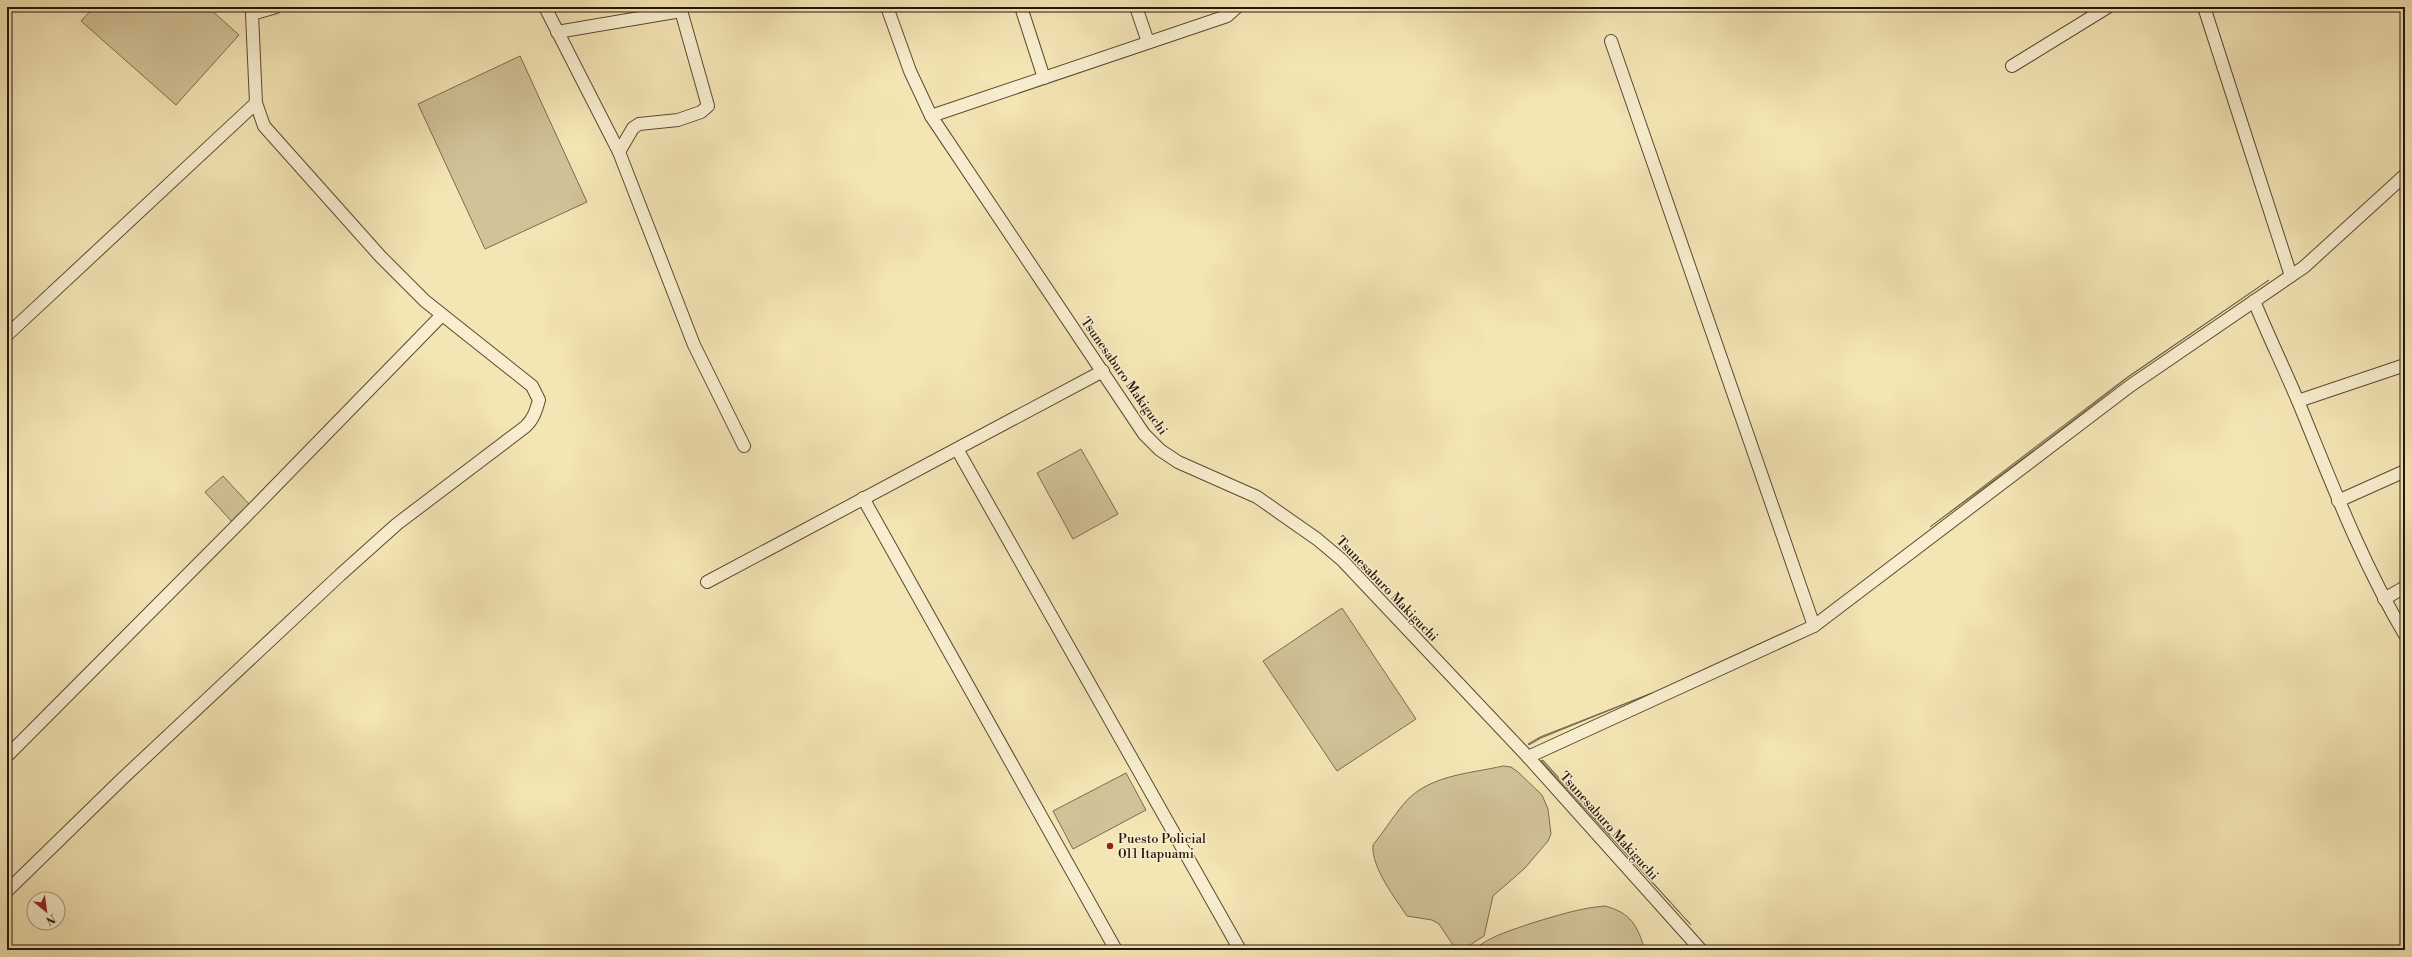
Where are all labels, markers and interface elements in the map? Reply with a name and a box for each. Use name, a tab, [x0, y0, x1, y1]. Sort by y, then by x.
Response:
street label: Tsunesaburo Makiguchi	[1077, 314, 1171, 438]
street label: Tsunesaburo Makiguchi	[1333, 533, 1441, 645]
street label: Tsunesaburo Makiguchi	[1556, 769, 1662, 883]
place label: Puesto Policial 011 Itapuami	[1118, 831, 1206, 862]
marker: Puesto Policial 011 Itapuami	[1105, 841, 1115, 851]
north arrow	[26, 891, 66, 931]
text: N	[43, 911, 58, 927]

